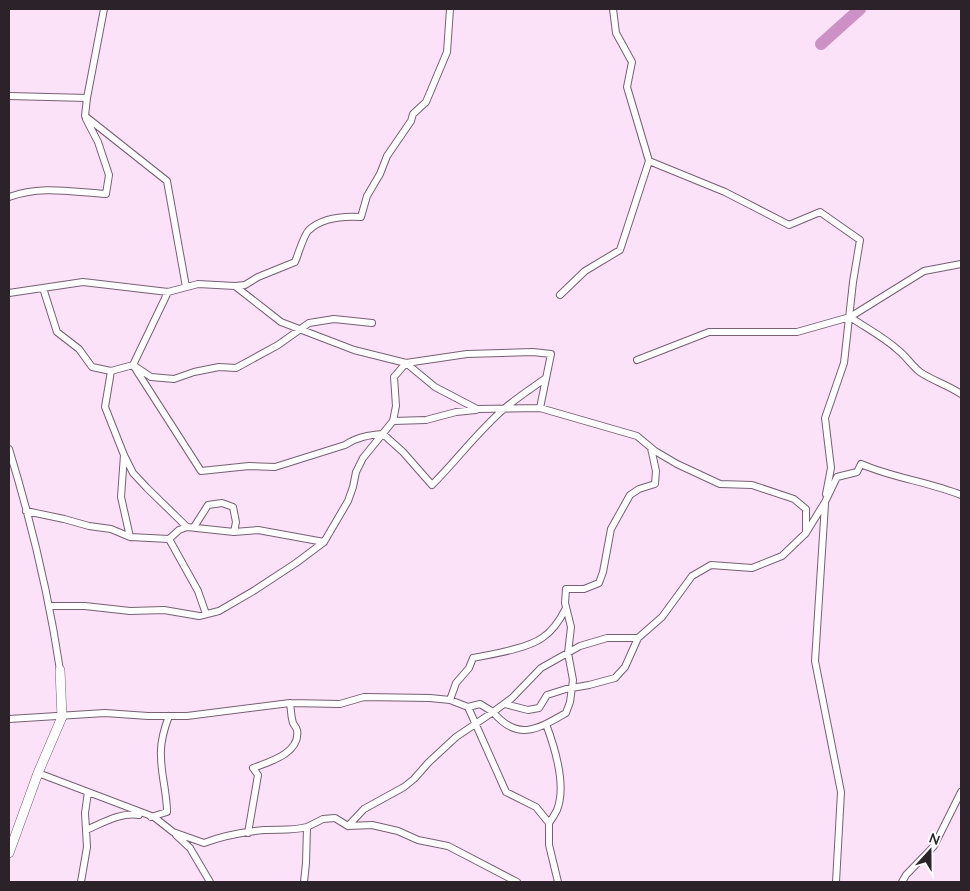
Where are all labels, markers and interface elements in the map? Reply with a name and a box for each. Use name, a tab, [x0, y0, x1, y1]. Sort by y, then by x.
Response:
north arrow	[905, 826, 955, 876]
text: N	[927, 829, 943, 849]

